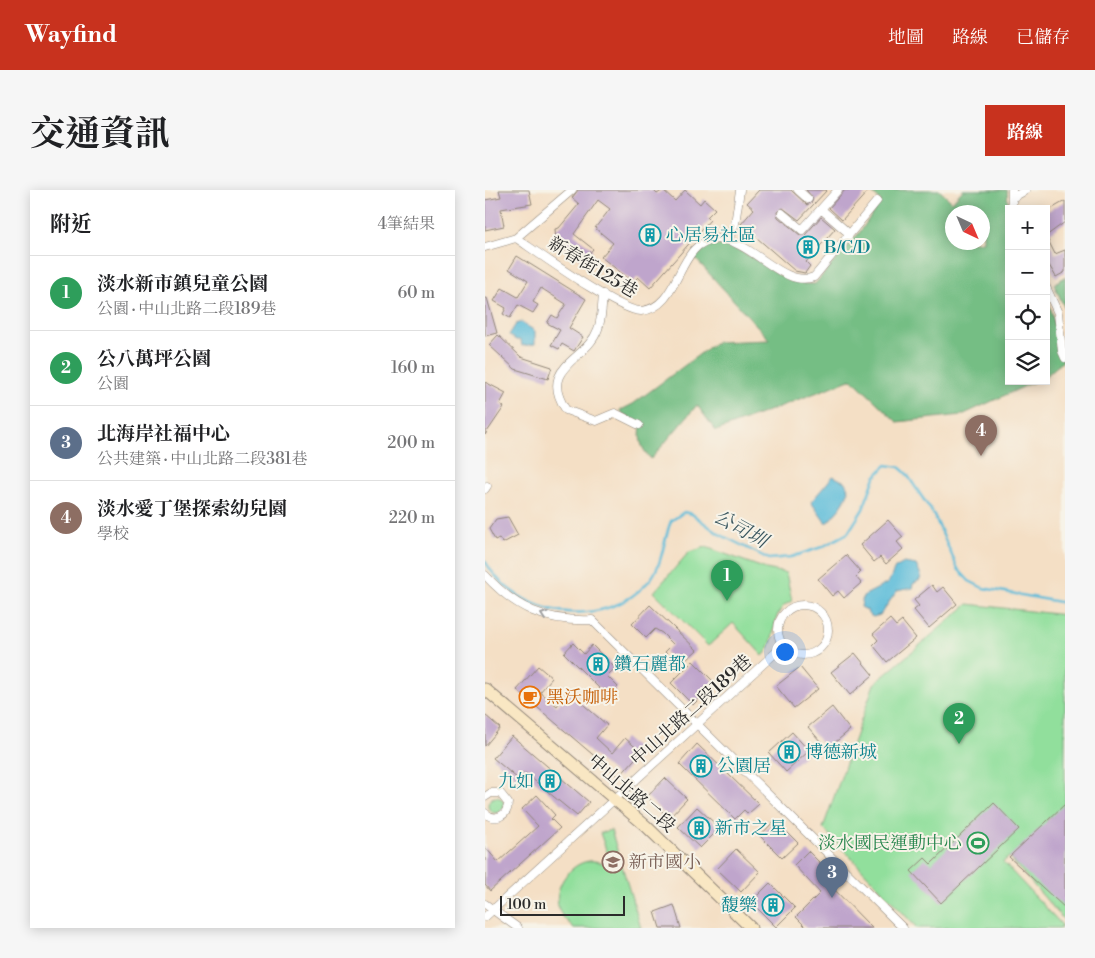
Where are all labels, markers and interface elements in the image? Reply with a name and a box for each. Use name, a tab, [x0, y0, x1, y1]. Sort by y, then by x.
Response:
text: Wayfind	[25, 20, 117, 50]
text: 地圖	[888, 26, 924, 49]
text: 路線	[952, 26, 988, 49]
text: 已儲存	[1016, 26, 1070, 49]
button: 路線	[985, 105, 1065, 156]
text: 交通資訊	[30, 113, 170, 156]
north arrow	[945, 205, 990, 250]
map controls	[1005, 205, 1050, 385]
button: +	[1005, 205, 1050, 250]
text: 附近	[50, 212, 92, 238]
text: 4筆結果	[377, 214, 435, 234]
building icon: 心居易社區	[638, 223, 662, 247]
place label: 心居易社區	[666, 224, 756, 247]
street label: 新春街125巷	[544, 232, 642, 303]
building icon: B/C/D	[796, 235, 820, 259]
place label: B/C/D	[823, 236, 871, 259]
button: −	[1005, 250, 1050, 295]
text: 淡水新市鎮兒童公園	[97, 272, 268, 296]
text: 1	[62, 283, 70, 303]
text: 60 m	[397, 283, 435, 303]
button: locate	[1005, 295, 1050, 340]
text: 公園 · 中山北路二段189巷	[97, 299, 276, 319]
button: layers	[1005, 340, 1050, 385]
text: 公八萬坪公園	[97, 347, 211, 371]
text: 2	[61, 358, 71, 378]
text: 160 m	[391, 358, 435, 378]
text: 公園	[97, 374, 129, 394]
pin: 4	[965, 415, 997, 456]
text: 北海岸社福中心	[97, 422, 230, 446]
text: 3	[61, 433, 71, 453]
text: 200 m	[387, 433, 435, 453]
text: 公共建築 · 中山北路二段381巷	[97, 449, 307, 469]
text: 淡水愛丁堡探索幼兒園	[97, 497, 287, 521]
water label: 公司圳	[710, 505, 774, 555]
text: 4	[61, 508, 71, 528]
text: 220 m	[389, 508, 435, 528]
text: 學校	[97, 524, 129, 544]
pin: 1	[711, 560, 743, 601]
one-way arrow	[541, 611, 549, 621]
your location	[772, 639, 798, 665]
street label: 中山北路二段189巷	[626, 650, 757, 771]
building icon: 鑽石麗都	[586, 652, 610, 676]
place label: 鑽石麗都	[614, 653, 686, 676]
cafe icon: 黑沃咖啡	[518, 685, 542, 709]
place label: 黑沃咖啡	[546, 686, 618, 709]
pin: 2	[943, 703, 975, 744]
building icon: 博德新城	[777, 740, 801, 764]
place label: 博德新城	[805, 741, 877, 764]
street label: 中山北路二段	[583, 749, 680, 837]
building icon: 公園居	[689, 754, 713, 778]
place label: 公園居	[717, 755, 771, 778]
building icon: 九如	[538, 769, 562, 793]
place label: 九如	[498, 770, 534, 793]
building icon: 新市之星	[687, 816, 711, 840]
place label: 新市之星	[715, 817, 787, 840]
sports icon: 淡水國民運動中心	[966, 831, 990, 855]
place label: 淡水國民運動中心	[818, 832, 962, 855]
school or university icon: 新市國小	[601, 850, 625, 874]
place label: 新市國小	[629, 851, 701, 874]
pin: 3	[816, 857, 848, 898]
scale bar	[500, 893, 625, 916]
building icon: 馥樂	[761, 893, 785, 917]
place label: 馥樂	[721, 894, 757, 917]
text: 100 m	[507, 896, 546, 914]

